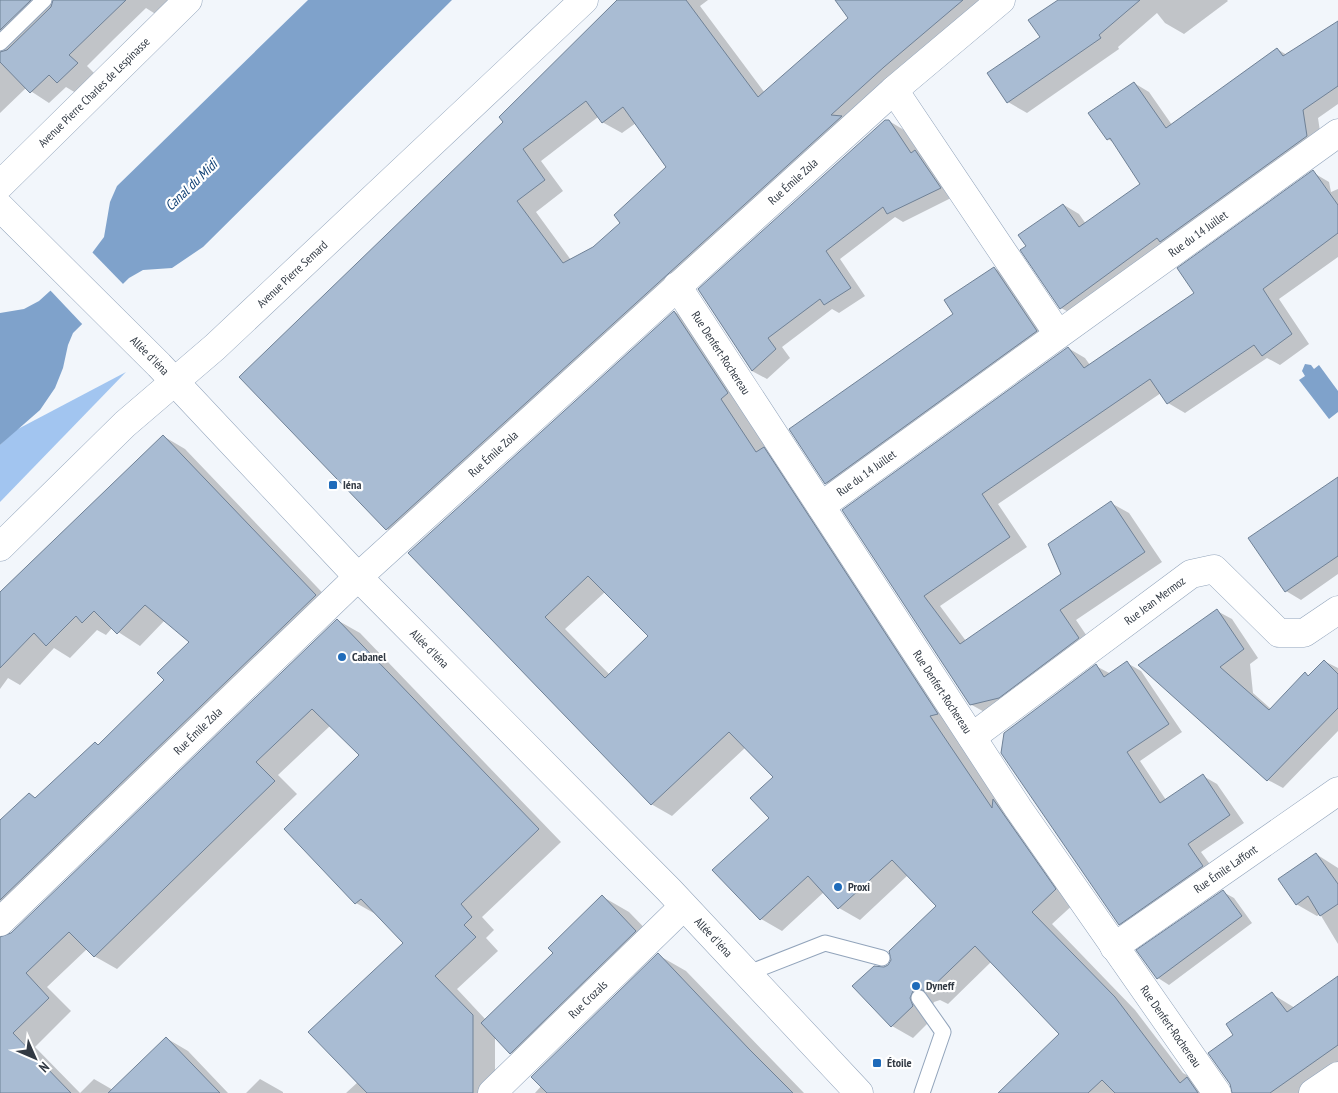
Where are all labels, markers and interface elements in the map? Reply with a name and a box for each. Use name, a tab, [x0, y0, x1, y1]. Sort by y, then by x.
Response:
street label: Avenue Pierre Charles de Lespinasse	[35, 34, 153, 150]
water label: Canal du Midi	[161, 154, 222, 214]
street label: Rue Émile Zola	[765, 155, 821, 208]
street label: Rue du 14 Juillet	[1165, 207, 1231, 260]
street label: Avenue Pierre Semard	[254, 237, 330, 311]
street label: Rue Denfert-Rochereau	[689, 308, 754, 397]
street label: Allée d'Iéna	[127, 333, 173, 378]
street label: Rue Émile Zola	[465, 427, 521, 480]
street label: Rue du 14 Juillet	[834, 446, 899, 499]
place label: Iéna	[343, 477, 361, 492]
marker: Iéna	[327, 479, 339, 491]
street label: Rue Jean Mermoz	[1121, 573, 1188, 628]
street label: Allée d'Iéna	[407, 626, 452, 671]
street label: Rue Denfert-Rochereau	[910, 647, 975, 736]
place label: Cabanel	[352, 649, 386, 664]
marker: Cabanel	[336, 651, 348, 663]
street label: Rue Émile Zola	[170, 704, 225, 758]
street label: Rue Émile Laffont	[1191, 841, 1260, 896]
place label: Proxi	[848, 879, 870, 894]
marker: Proxi	[832, 881, 844, 893]
street label: Allée d'Iéna	[691, 914, 736, 960]
street label: Rue Crozals	[565, 977, 610, 1021]
place label: Dyneff	[926, 978, 955, 993]
marker: Dyneff	[910, 980, 922, 992]
street label: Rue Denfert-Rochereau	[1137, 982, 1205, 1070]
north arrow	[10, 1033, 60, 1083]
place label: Étoile	[887, 1055, 912, 1070]
marker: Étoile	[871, 1057, 883, 1069]
text: N	[35, 1058, 53, 1076]

